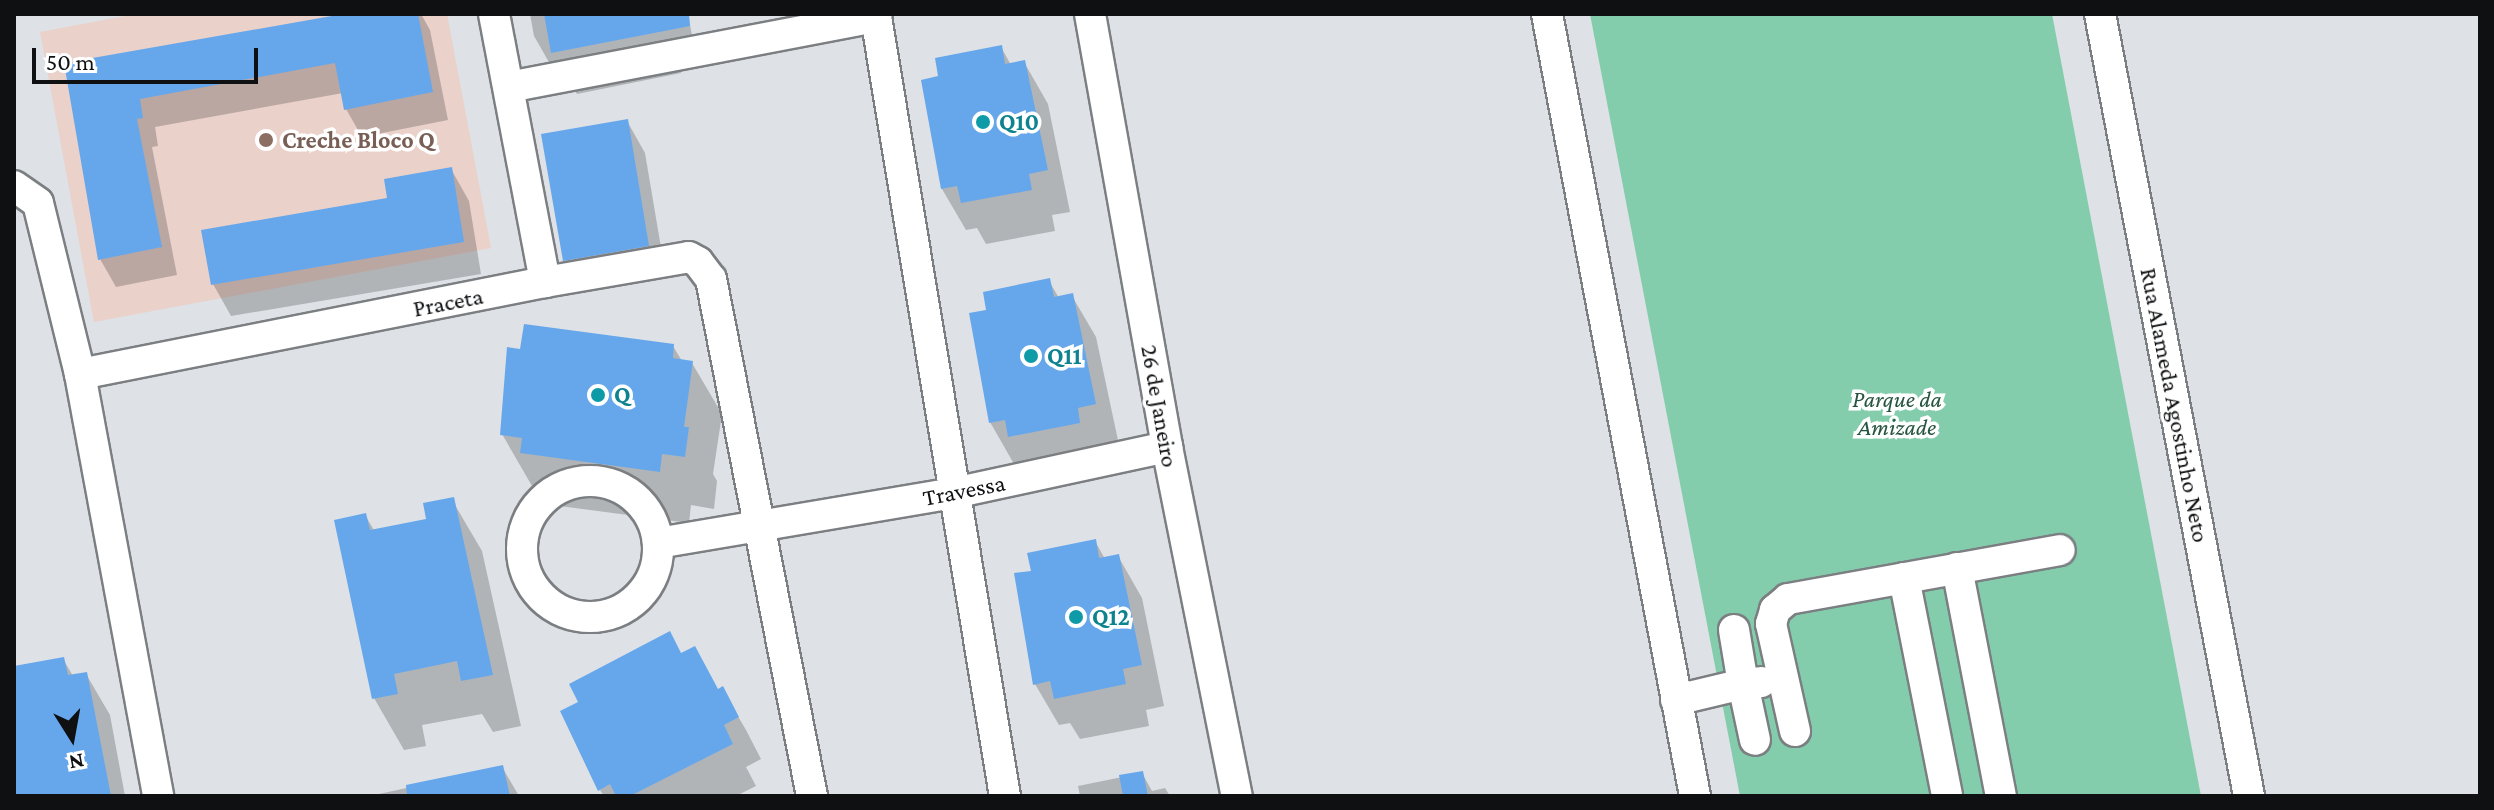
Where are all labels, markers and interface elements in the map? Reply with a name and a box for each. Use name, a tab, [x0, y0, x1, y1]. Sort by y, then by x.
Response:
scale bar	[36, 32, 262, 82]
text: 50 m	[46, 48, 95, 75]
place label: Q10	[999, 108, 1039, 136]
marker: Q10	[974, 113, 992, 131]
place label: Creche Bloco Q	[282, 126, 435, 154]
marker: Creche Bloco Q	[257, 131, 275, 149]
street label: Rua Alameda Agostinho Neto	[2134, 265, 2216, 545]
street label: Praceta	[411, 281, 485, 323]
place label: Q11	[1047, 342, 1082, 370]
street label: 26 de Janeiro	[1135, 343, 1185, 469]
marker: Q11	[1022, 347, 1040, 365]
place label: Q	[614, 381, 631, 409]
park label: Parque da Amizade	[1852, 385, 1942, 441]
marker: Q	[589, 386, 607, 404]
street label: Travessa	[920, 468, 1008, 512]
place label: Q12	[1092, 603, 1130, 631]
marker: Q12	[1067, 608, 1085, 626]
north arrow	[32, 698, 112, 778]
text: N	[67, 748, 86, 776]

